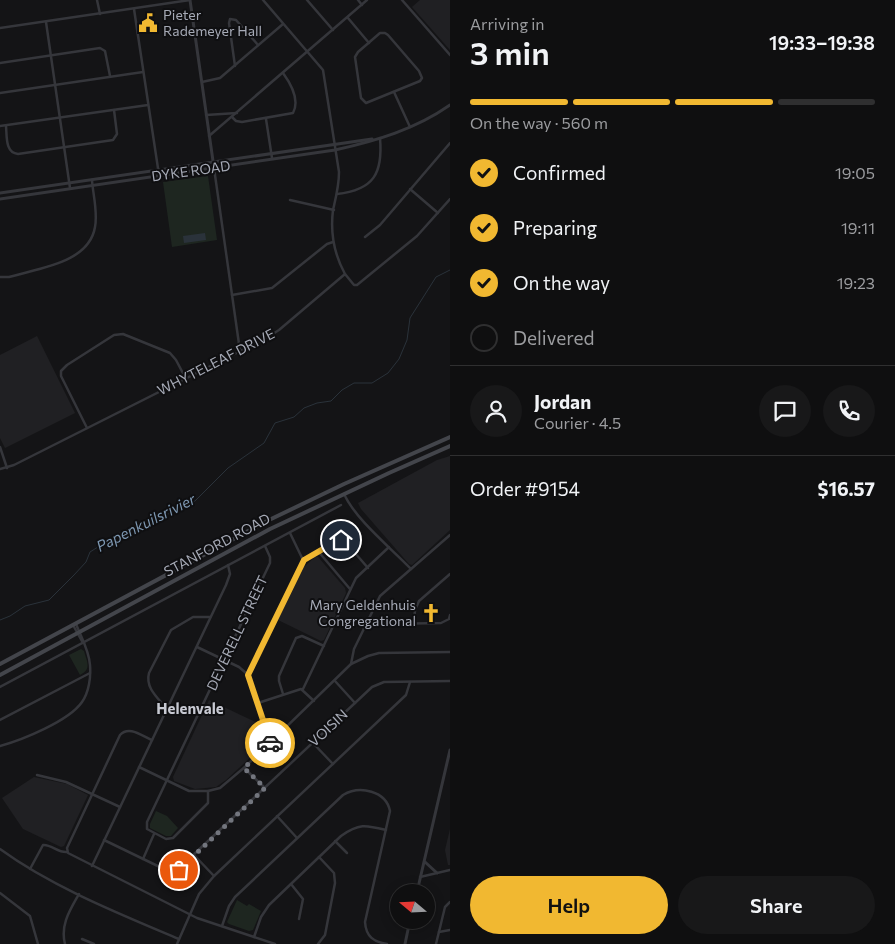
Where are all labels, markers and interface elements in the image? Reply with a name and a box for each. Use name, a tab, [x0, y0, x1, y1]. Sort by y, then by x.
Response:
place label: Pieter Rademeyer Hall	[163, 6, 262, 39]
public building icon: Pieter Rademeyer Hall	[137, 12, 159, 34]
text: Arriving in	[470, 14, 544, 33]
text: 19:33–19:38	[769, 31, 875, 54]
text: 3 min	[470, 32, 550, 72]
text: On the way · 560 m	[470, 113, 608, 132]
street label: DYKE ROAD	[150, 157, 231, 184]
icon: check	[470, 159, 498, 187]
text: Confirmed	[513, 161, 606, 184]
text: 19:05	[835, 163, 875, 182]
icon: check	[470, 214, 498, 242]
text: Preparing	[513, 216, 597, 239]
text: 19:11	[841, 218, 875, 237]
icon: check	[470, 269, 498, 297]
text: On the way	[513, 271, 610, 294]
text: 19:23	[837, 273, 875, 292]
street label: WHYTELEAF DRIVE	[154, 325, 277, 399]
text: Delivered	[513, 326, 594, 349]
button: person	[470, 385, 522, 437]
button: chat	[759, 385, 811, 437]
button: phone	[823, 385, 875, 437]
text: Jordan	[534, 390, 591, 413]
text: Courier · 4.5	[534, 413, 621, 432]
text: Order #9154	[470, 477, 580, 500]
text: $16.57	[817, 477, 875, 500]
water label: Papenkuilsrivier	[93, 489, 199, 555]
street label: STANFORD ROAD	[161, 509, 273, 580]
pin	[320, 519, 362, 561]
icon: home	[327, 526, 355, 554]
street label: DEVERELL STREET	[202, 573, 271, 693]
place label: Mary Geldenhuis Congregational	[309, 596, 416, 629]
church icon: Mary Geldenhuis Congregational	[420, 602, 442, 624]
district label: Helenvale	[156, 699, 224, 717]
street label: VOISIN	[305, 705, 351, 750]
courier	[245, 718, 295, 768]
icon: car	[256, 729, 284, 757]
pin	[158, 849, 200, 891]
icon: bag	[165, 856, 193, 884]
button: Help	[470, 876, 668, 934]
button: Share	[678, 876, 875, 934]
north arrow	[390, 884, 435, 929]
map controls	[390, 884, 435, 929]

